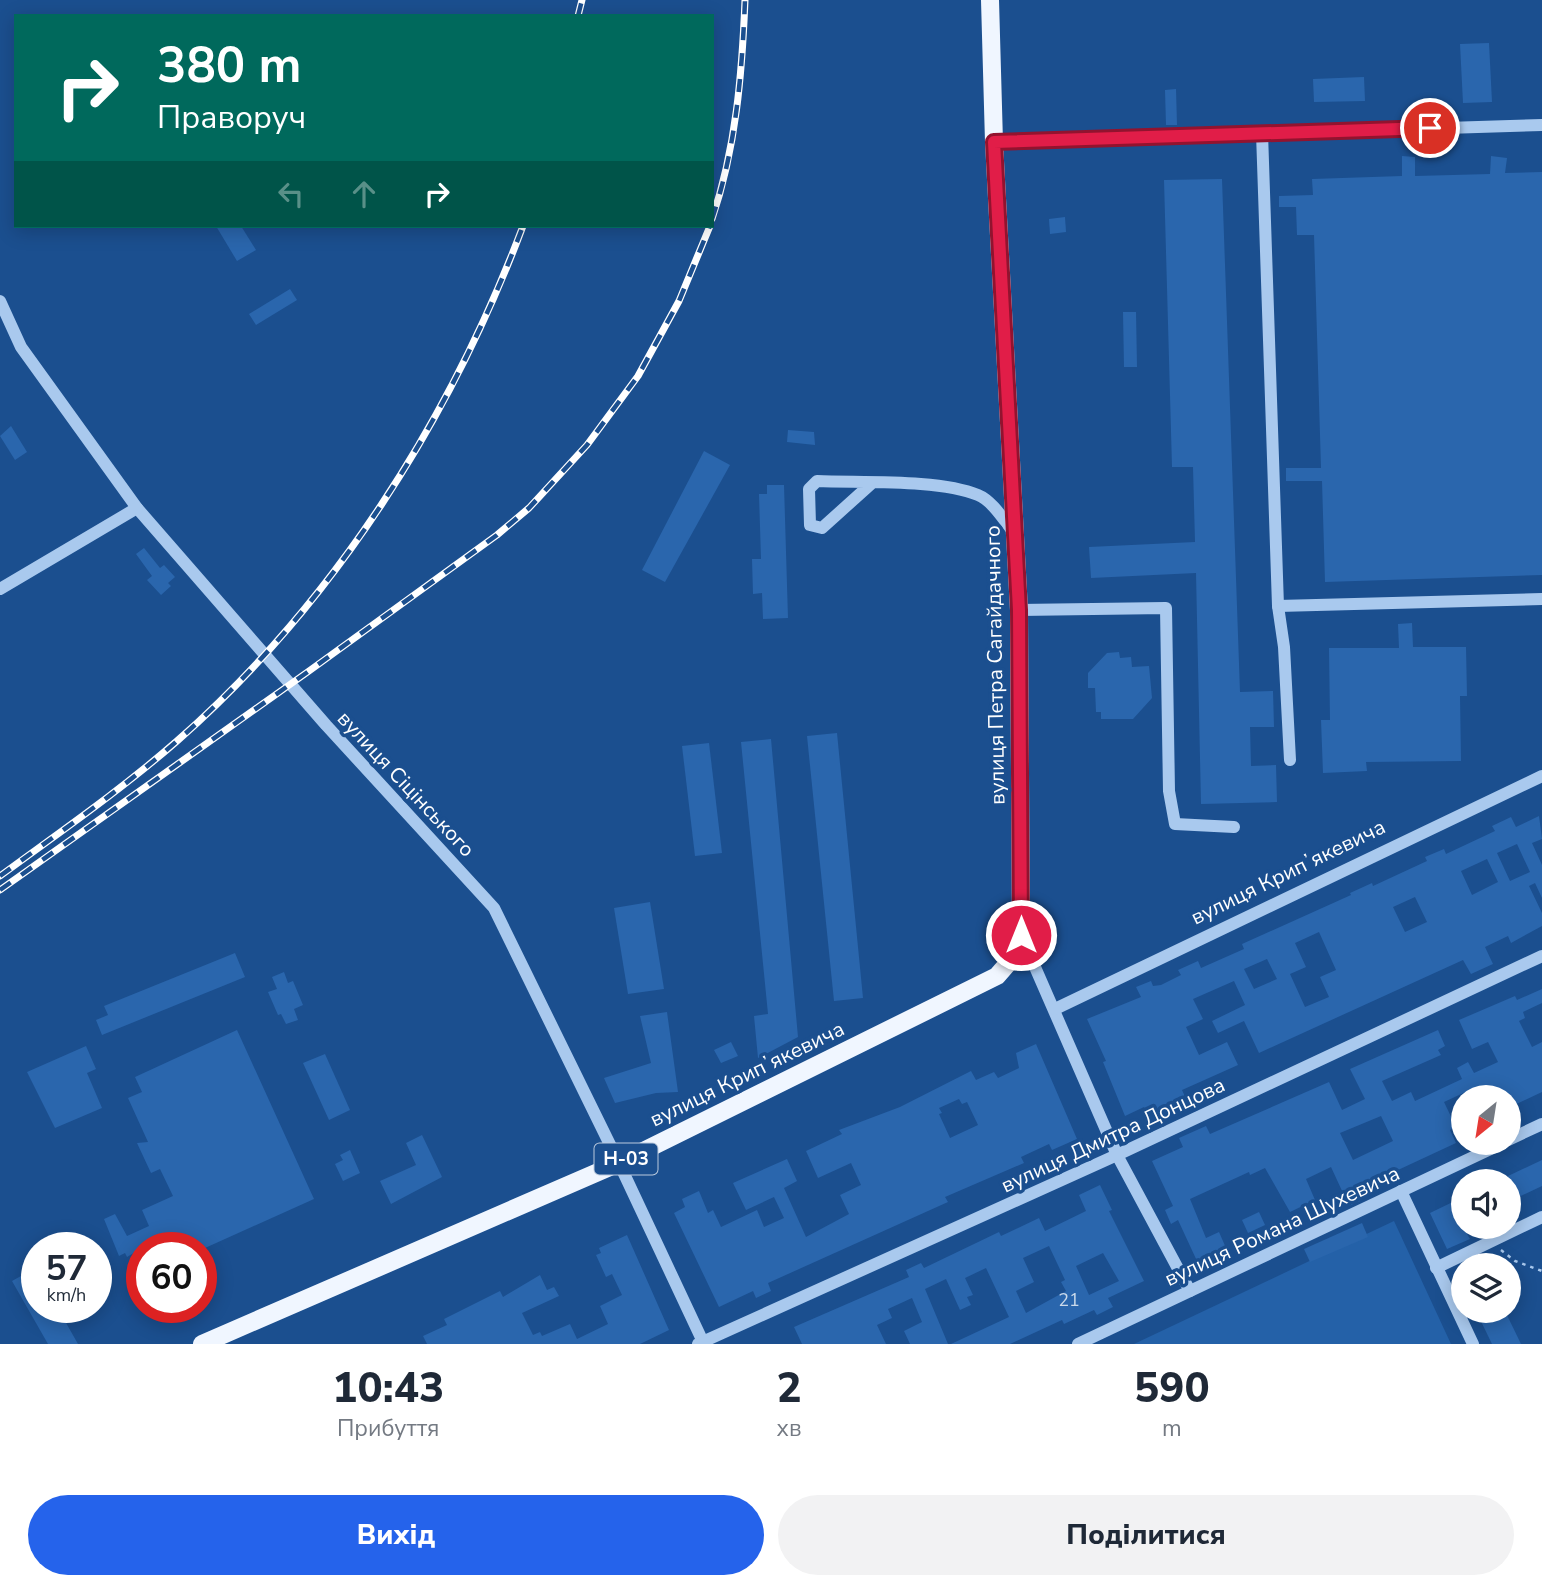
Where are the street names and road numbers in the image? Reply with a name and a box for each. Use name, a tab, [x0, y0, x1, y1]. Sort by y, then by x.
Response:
street label: вулиця Петра Сагайдачного	[979, 525, 1011, 805]
street label: вулиця Сіцінського	[331, 705, 481, 863]
street label: вулиця Крипʼякевича	[1186, 813, 1390, 931]
street label: вулиця Крипʼякевича	[645, 1015, 849, 1133]
street label: вулиця Дмитра Донцова	[996, 1071, 1230, 1199]
road number: Н-03	[594, 1144, 658, 1175]
street label: вулиця Романа Шухевича	[1160, 1159, 1404, 1293]

